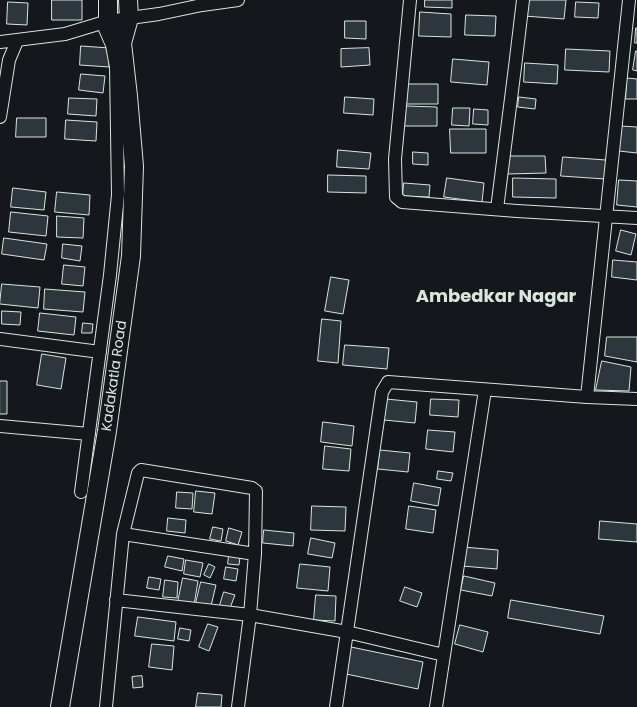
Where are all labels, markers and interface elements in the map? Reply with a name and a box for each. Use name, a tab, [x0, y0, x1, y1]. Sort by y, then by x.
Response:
district label: Ambedkar Nagar	[416, 286, 576, 308]
street label: Kadakatla Road	[99, 320, 131, 432]

